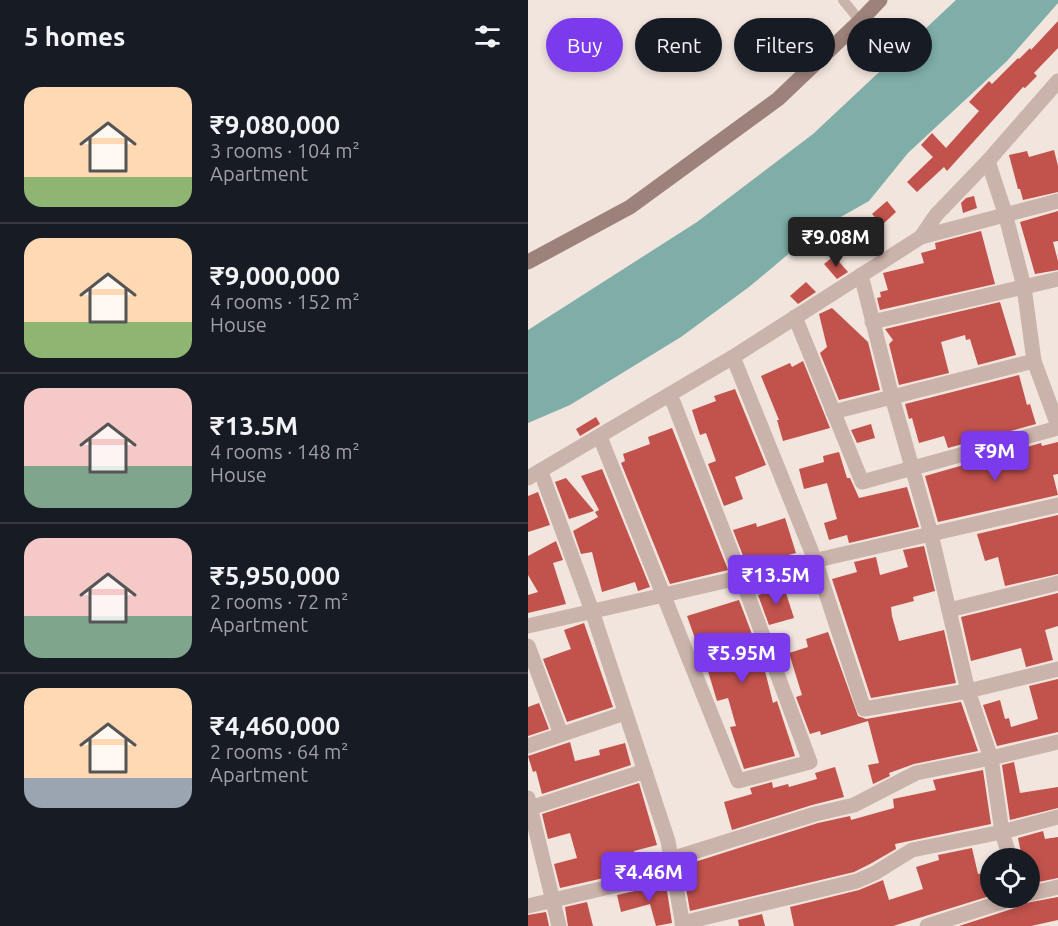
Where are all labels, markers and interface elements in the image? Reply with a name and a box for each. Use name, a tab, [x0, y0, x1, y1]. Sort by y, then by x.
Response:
chip: Buy	[546, 18, 623, 72]
chip: Rent	[635, 18, 722, 72]
chip: Filters	[734, 18, 835, 72]
chip: New	[847, 18, 932, 72]
icon: filters	[471, 20, 504, 53]
text: 5 homes	[24, 22, 125, 51]
text: ₹9,080,000	[210, 110, 340, 139]
icon: home	[72, 111, 144, 183]
text: 3 rooms · 104 m²	[210, 139, 360, 162]
text: Apartment	[210, 162, 308, 185]
pin: ₹9.08M	[787, 217, 885, 268]
text: ₹9.08M	[802, 225, 870, 248]
text: ₹9,000,000	[210, 261, 340, 290]
icon: home	[72, 262, 144, 334]
text: 4 rooms · 152 m²	[210, 290, 360, 313]
text: House	[210, 313, 267, 336]
text: ₹13.5M	[210, 411, 298, 440]
icon: home	[72, 412, 144, 484]
pin: ₹9M	[966, 431, 1024, 482]
text: ₹9M	[975, 439, 1015, 462]
text: 4 rooms · 148 m²	[210, 440, 360, 463]
text: House	[210, 463, 267, 486]
pin: ₹13.5M	[727, 555, 825, 606]
text: ₹5,950,000	[210, 561, 340, 590]
icon: home	[72, 562, 144, 634]
text: ₹13.5M	[742, 563, 810, 586]
text: 2 rooms · 72 m²	[210, 590, 348, 613]
text: Apartment	[210, 613, 308, 636]
pin: ₹5.95M	[693, 633, 791, 684]
text: ₹5.95M	[708, 641, 776, 664]
text: ₹4,460,000	[210, 711, 340, 740]
icon: home	[72, 712, 144, 784]
text: 2 rooms · 64 m²	[210, 740, 348, 763]
text: Apartment	[210, 763, 308, 786]
map controls	[980, 848, 1040, 908]
button: locate	[980, 848, 1040, 908]
pin: ₹4.46M	[600, 852, 698, 903]
text: ₹4.46M	[615, 860, 683, 883]

